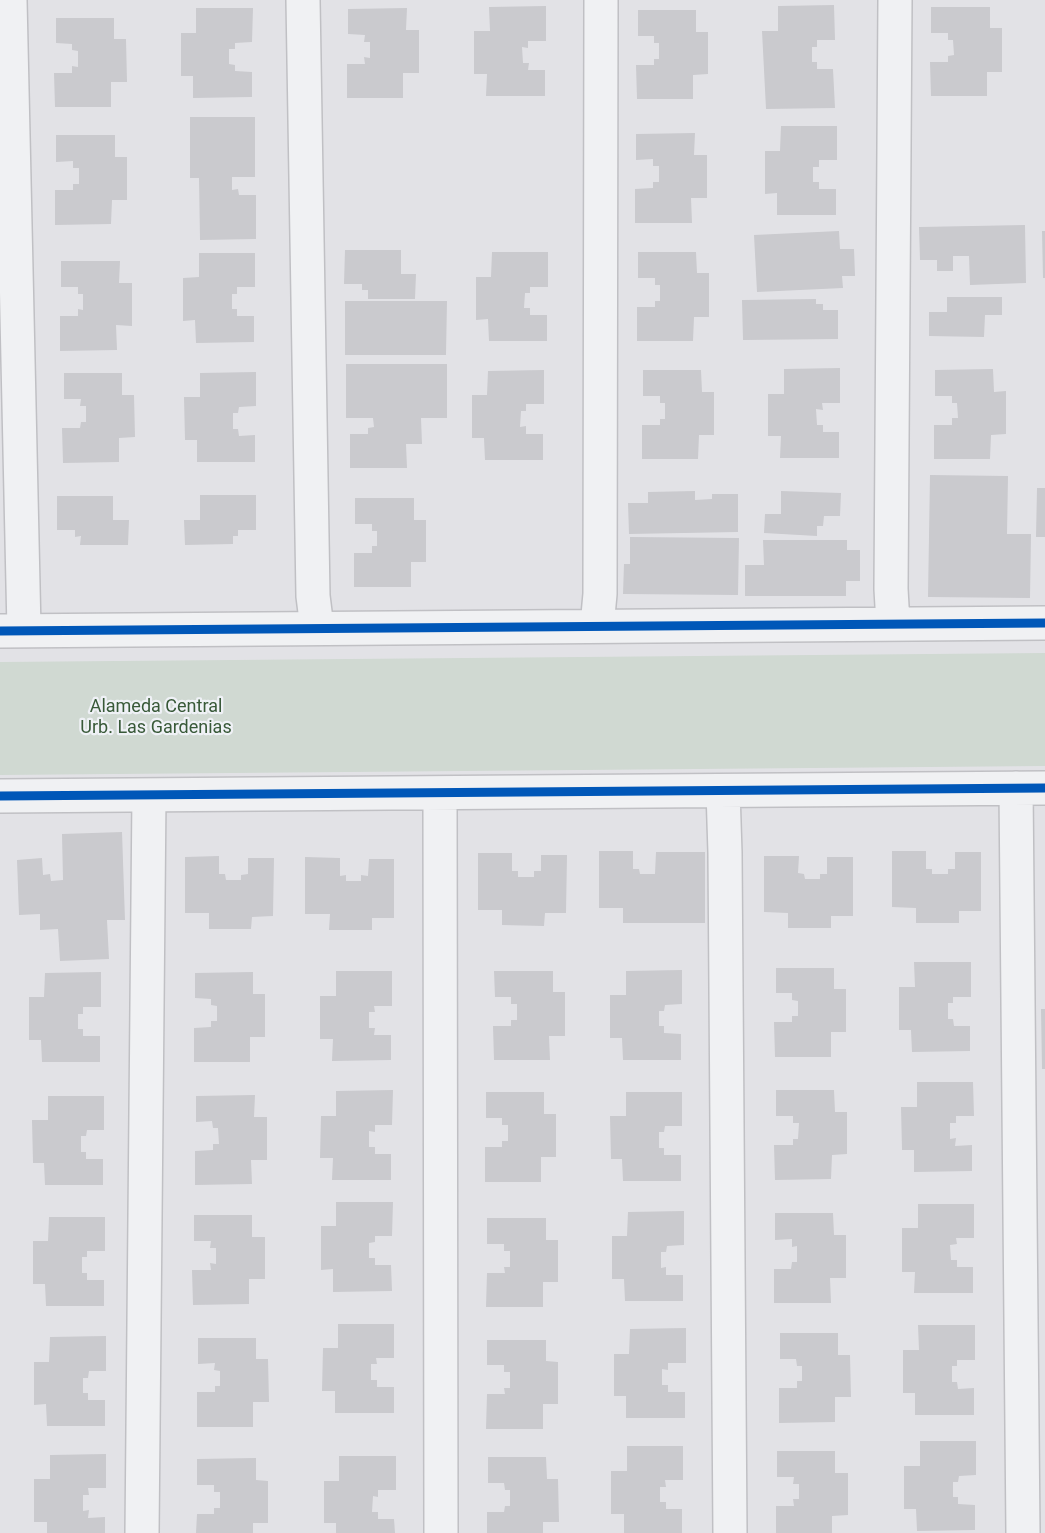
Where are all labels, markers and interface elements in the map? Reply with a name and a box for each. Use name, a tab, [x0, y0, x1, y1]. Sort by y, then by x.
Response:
park label: Alameda Central Urb. Las Gardenias	[80, 696, 232, 738]

